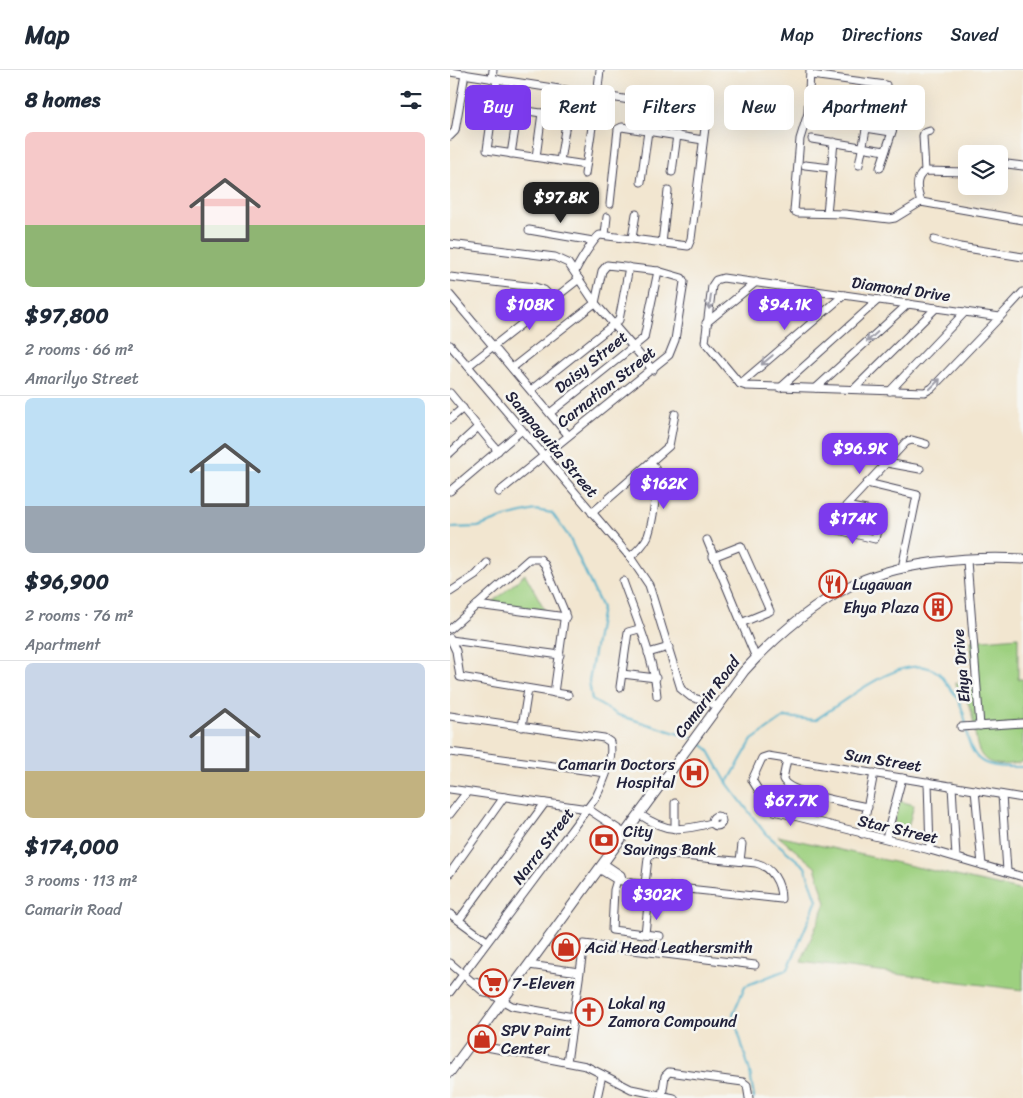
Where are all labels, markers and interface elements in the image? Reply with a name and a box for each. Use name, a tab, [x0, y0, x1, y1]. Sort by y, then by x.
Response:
text: Map	[25, 14, 69, 56]
text: Map	[781, 19, 814, 51]
text: Directions	[842, 19, 923, 51]
text: Saved	[951, 19, 998, 51]
text: 8 homes	[25, 81, 100, 119]
chip: Buy	[465, 85, 531, 130]
chip: Rent	[541, 85, 615, 130]
chip: Filters	[625, 85, 714, 130]
chip: New	[724, 85, 794, 130]
chip: Apartment	[804, 85, 925, 130]
icon: filters	[397, 86, 425, 114]
map controls	[958, 145, 1008, 195]
button: layers	[958, 145, 1008, 195]
icon: home	[180, 165, 270, 255]
pin: $97.8K	[520, 182, 602, 224]
text: $97.8K	[534, 183, 588, 212]
street label: Diamond Drive	[850, 268, 952, 310]
pin: $108K	[495, 288, 565, 331]
pin: $94.1K	[744, 288, 826, 331]
text: $108K	[506, 290, 554, 319]
text: $94.1K	[759, 290, 811, 319]
one-way arrow	[704, 293, 714, 309]
text: $97,800	[25, 297, 109, 335]
street label: Daisy Street	[548, 323, 634, 401]
one-way arrow	[866, 331, 879, 343]
text: 2 rooms · 66 m²	[25, 335, 134, 364]
street label: Carnation Street	[550, 339, 662, 435]
one-way arrow	[761, 355, 774, 366]
text: Amarilyo Street	[25, 364, 139, 393]
one-way arrow	[929, 378, 942, 390]
street label: Sampaguita Street	[498, 383, 606, 505]
icon: home	[180, 430, 270, 520]
pin: $96.9K	[819, 432, 901, 475]
text: $96.9K	[833, 434, 887, 463]
pin: $162K	[629, 468, 699, 510]
text: $162K	[641, 469, 687, 498]
pin: $174K	[818, 502, 888, 545]
text: $174K	[830, 504, 876, 533]
text: $96,900	[25, 563, 109, 601]
restaurant icon: Lugawan	[818, 569, 848, 599]
place label: Lugawan	[852, 570, 912, 599]
building icon: Ehya Plaza	[923, 592, 953, 622]
place label: Ehya Plaza	[843, 593, 919, 622]
text: 2 rooms · 76 m²	[25, 601, 134, 630]
street label: Ehya Drive	[943, 628, 979, 704]
text: Apartment	[25, 630, 101, 659]
street label: Camarin Road	[666, 649, 749, 744]
icon: home	[180, 695, 270, 785]
street label: Sun Street	[842, 740, 924, 780]
place label: Camarin Doctors Hospital	[558, 750, 676, 797]
hospital icon: Camarin Doctors Hospital	[679, 758, 709, 788]
pin: $67.7K	[750, 784, 832, 827]
text: $67.7K	[765, 786, 817, 815]
street label: Narra Street	[504, 801, 582, 891]
street label: Star Street	[855, 806, 941, 852]
place label: City Savings Bank	[623, 817, 716, 864]
bank icon: City Savings Bank	[589, 825, 619, 855]
text: $174,000	[25, 828, 119, 866]
text: 3 rooms · 113 m²	[25, 866, 137, 895]
pin: $302K	[622, 878, 692, 921]
text: $302K	[633, 880, 681, 909]
text: Camarin Road	[25, 895, 121, 924]
shop icon: Acid Head Leathersmith	[551, 932, 581, 962]
place label: Acid Head Leathersmith	[584, 933, 753, 962]
supermarket icon: 7-Eleven	[478, 968, 508, 998]
place label: 7-Eleven	[512, 969, 575, 998]
place label: Lokal ng Zamora Compound	[608, 989, 738, 1036]
church icon: Lokal ng Zamora Compound	[574, 997, 604, 1027]
place label: SPV Paint Center	[501, 1016, 572, 1063]
shop icon: SPV Paint Center	[467, 1024, 497, 1054]

